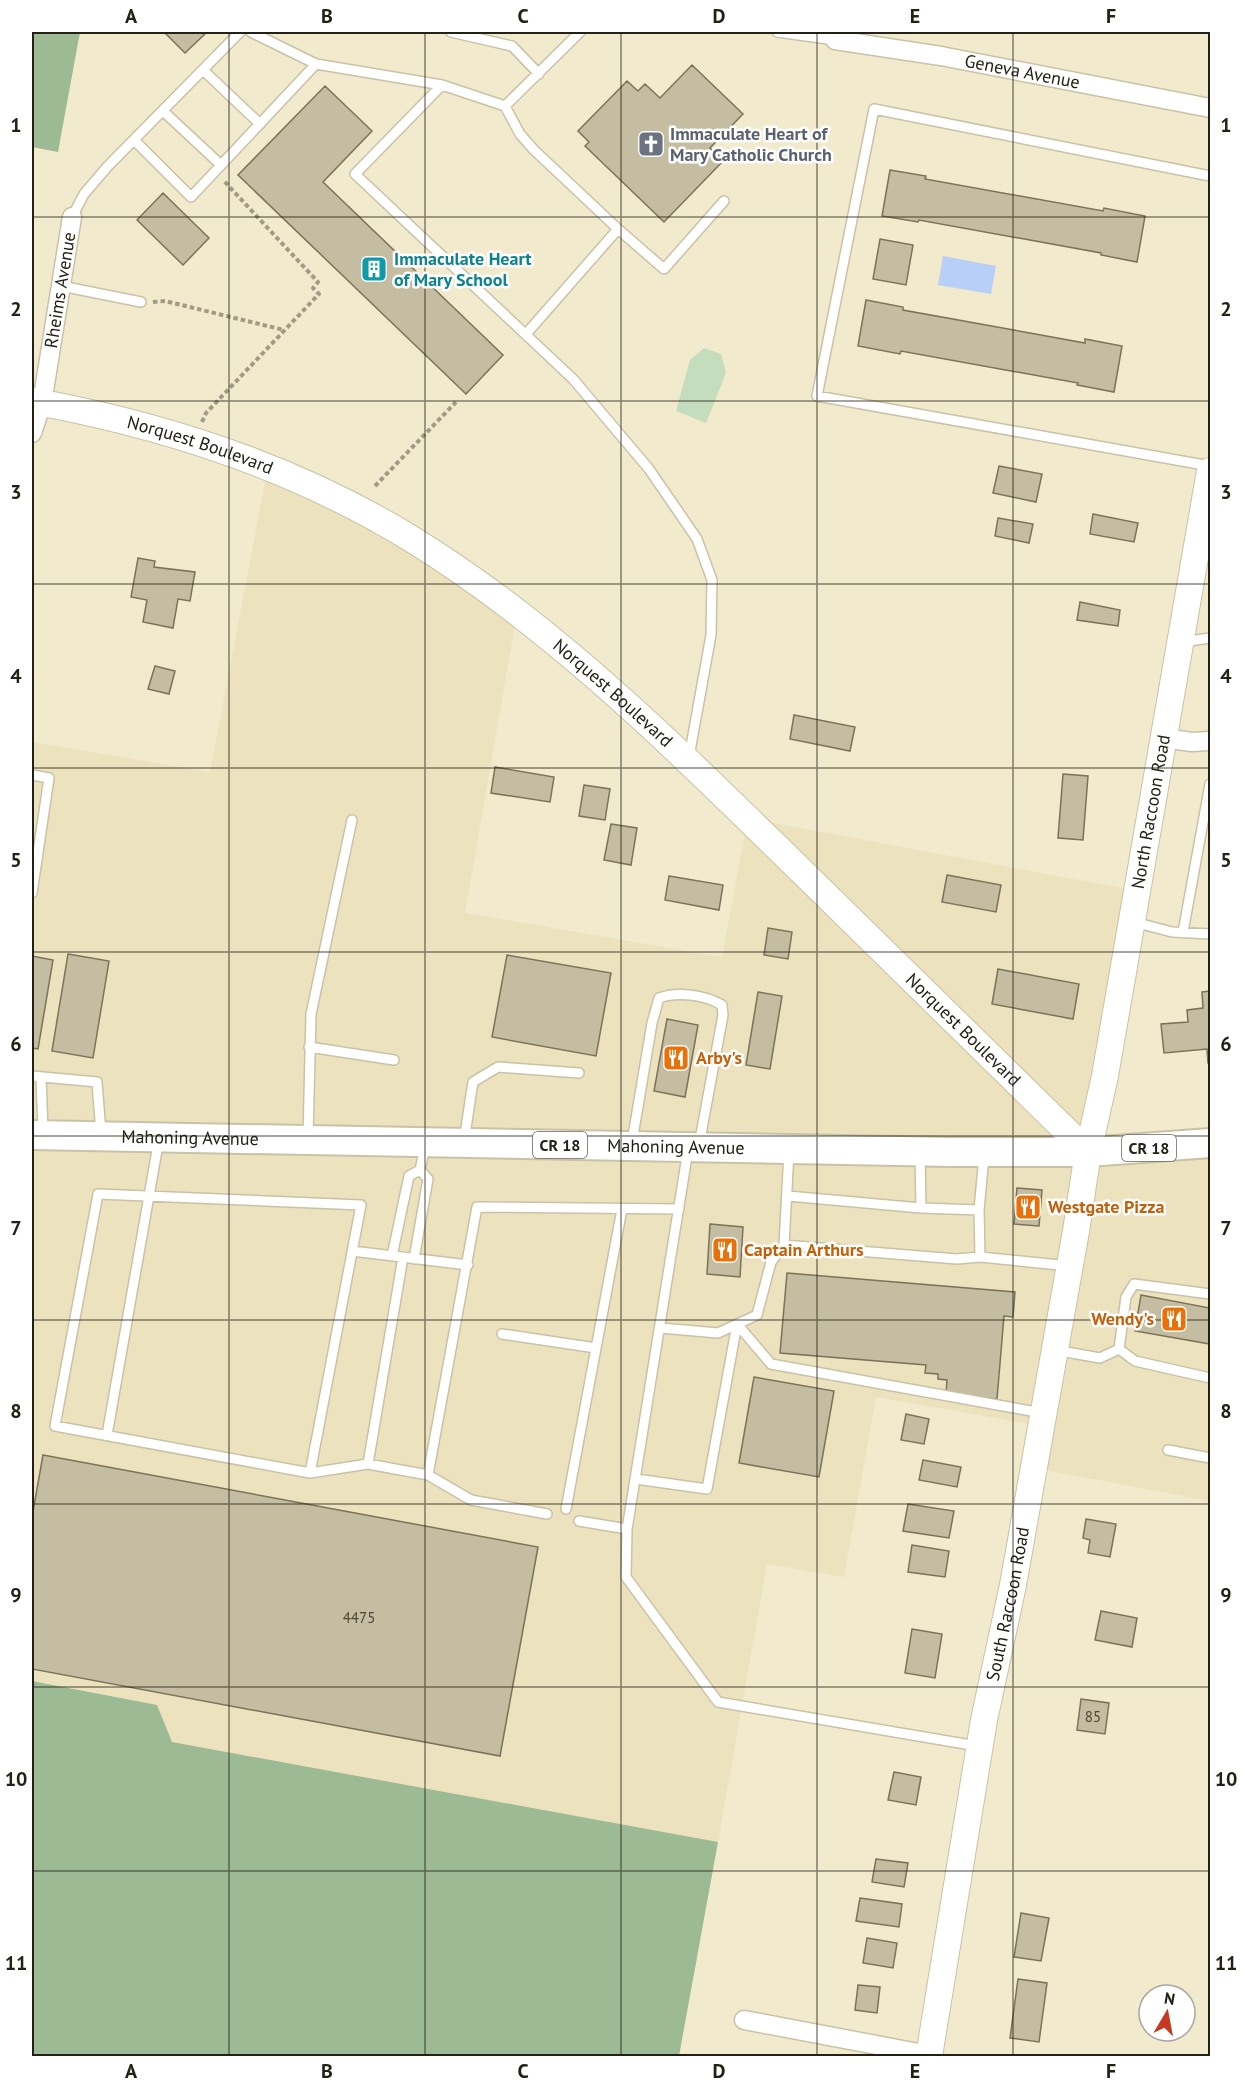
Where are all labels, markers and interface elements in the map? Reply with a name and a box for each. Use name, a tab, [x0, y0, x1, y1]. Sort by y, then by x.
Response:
text: A	[125, 3, 138, 29]
text: B	[321, 3, 333, 29]
text: C	[517, 3, 529, 29]
text: D	[713, 3, 726, 29]
text: E	[910, 3, 920, 29]
text: F	[1106, 3, 1116, 29]
street label: Geneva Avenue	[963, 49, 1082, 94]
text: 1	[10, 112, 22, 138]
text: 1	[1220, 112, 1232, 138]
place label: Immaculate Heart of Mary Catholic Church	[670, 122, 832, 166]
church icon: Immaculate Heart of Mary Catholic Church	[636, 129, 666, 159]
street label: Rheims Avenue	[39, 230, 80, 350]
place label: Immaculate Heart of Mary School	[394, 247, 532, 291]
building icon: Immaculate Heart of Mary School	[359, 254, 389, 284]
text: 2	[10, 296, 22, 322]
text: 2	[1220, 296, 1232, 322]
street label: Norquest Boulevard	[125, 410, 277, 479]
text: 3	[10, 479, 22, 505]
text: 3	[1220, 479, 1232, 505]
street label: Norquest Boulevard	[549, 634, 678, 752]
text: 4	[10, 663, 22, 689]
text: 4	[1220, 663, 1232, 689]
street label: North Raccoon Road	[1126, 733, 1175, 891]
text: 5	[10, 847, 22, 873]
text: 5	[1220, 847, 1232, 873]
street label: Norquest Boulevard	[901, 968, 1026, 1091]
text: 6	[10, 1031, 22, 1057]
text: 6	[1220, 1031, 1232, 1057]
restaurant icon: Arby's	[661, 1043, 691, 1073]
place label: Arby's	[696, 1046, 743, 1069]
street label: Mahoning Avenue	[121, 1125, 259, 1150]
road number: CR 18	[533, 1132, 587, 1158]
street label: Mahoning Avenue	[607, 1134, 745, 1159]
road number: CR 18	[1122, 1135, 1176, 1161]
restaurant icon: Westgate Pizza	[1013, 1192, 1043, 1222]
place label: Westgate Pizza	[1048, 1195, 1165, 1218]
text: 7	[10, 1215, 22, 1241]
text: 7	[1220, 1215, 1232, 1241]
restaurant icon: Captain Arthurs	[710, 1235, 740, 1265]
place label: Captain Arthurs	[744, 1238, 864, 1261]
restaurant icon: Wendy's	[1159, 1304, 1189, 1334]
place label: Wendy's	[1091, 1307, 1154, 1330]
text: 8	[10, 1398, 22, 1424]
text: 8	[1220, 1398, 1232, 1424]
street label: South Raccoon Road	[981, 1525, 1034, 1683]
text: 9	[10, 1582, 22, 1608]
text: 9	[1220, 1582, 1232, 1608]
house number: 4475	[343, 1608, 375, 1627]
house number: 85	[1085, 1707, 1101, 1726]
text: 10	[5, 1766, 27, 1792]
text: 10	[1215, 1766, 1237, 1792]
text: 11	[5, 1950, 27, 1976]
text: 11	[1215, 1950, 1237, 1976]
north arrow	[1137, 1983, 1197, 2043]
text: N	[1163, 1987, 1177, 2009]
text: A	[125, 2058, 138, 2084]
text: B	[321, 2058, 333, 2084]
text: C	[517, 2058, 529, 2084]
text: D	[713, 2058, 726, 2084]
text: E	[910, 2058, 920, 2084]
text: F	[1106, 2058, 1116, 2084]

